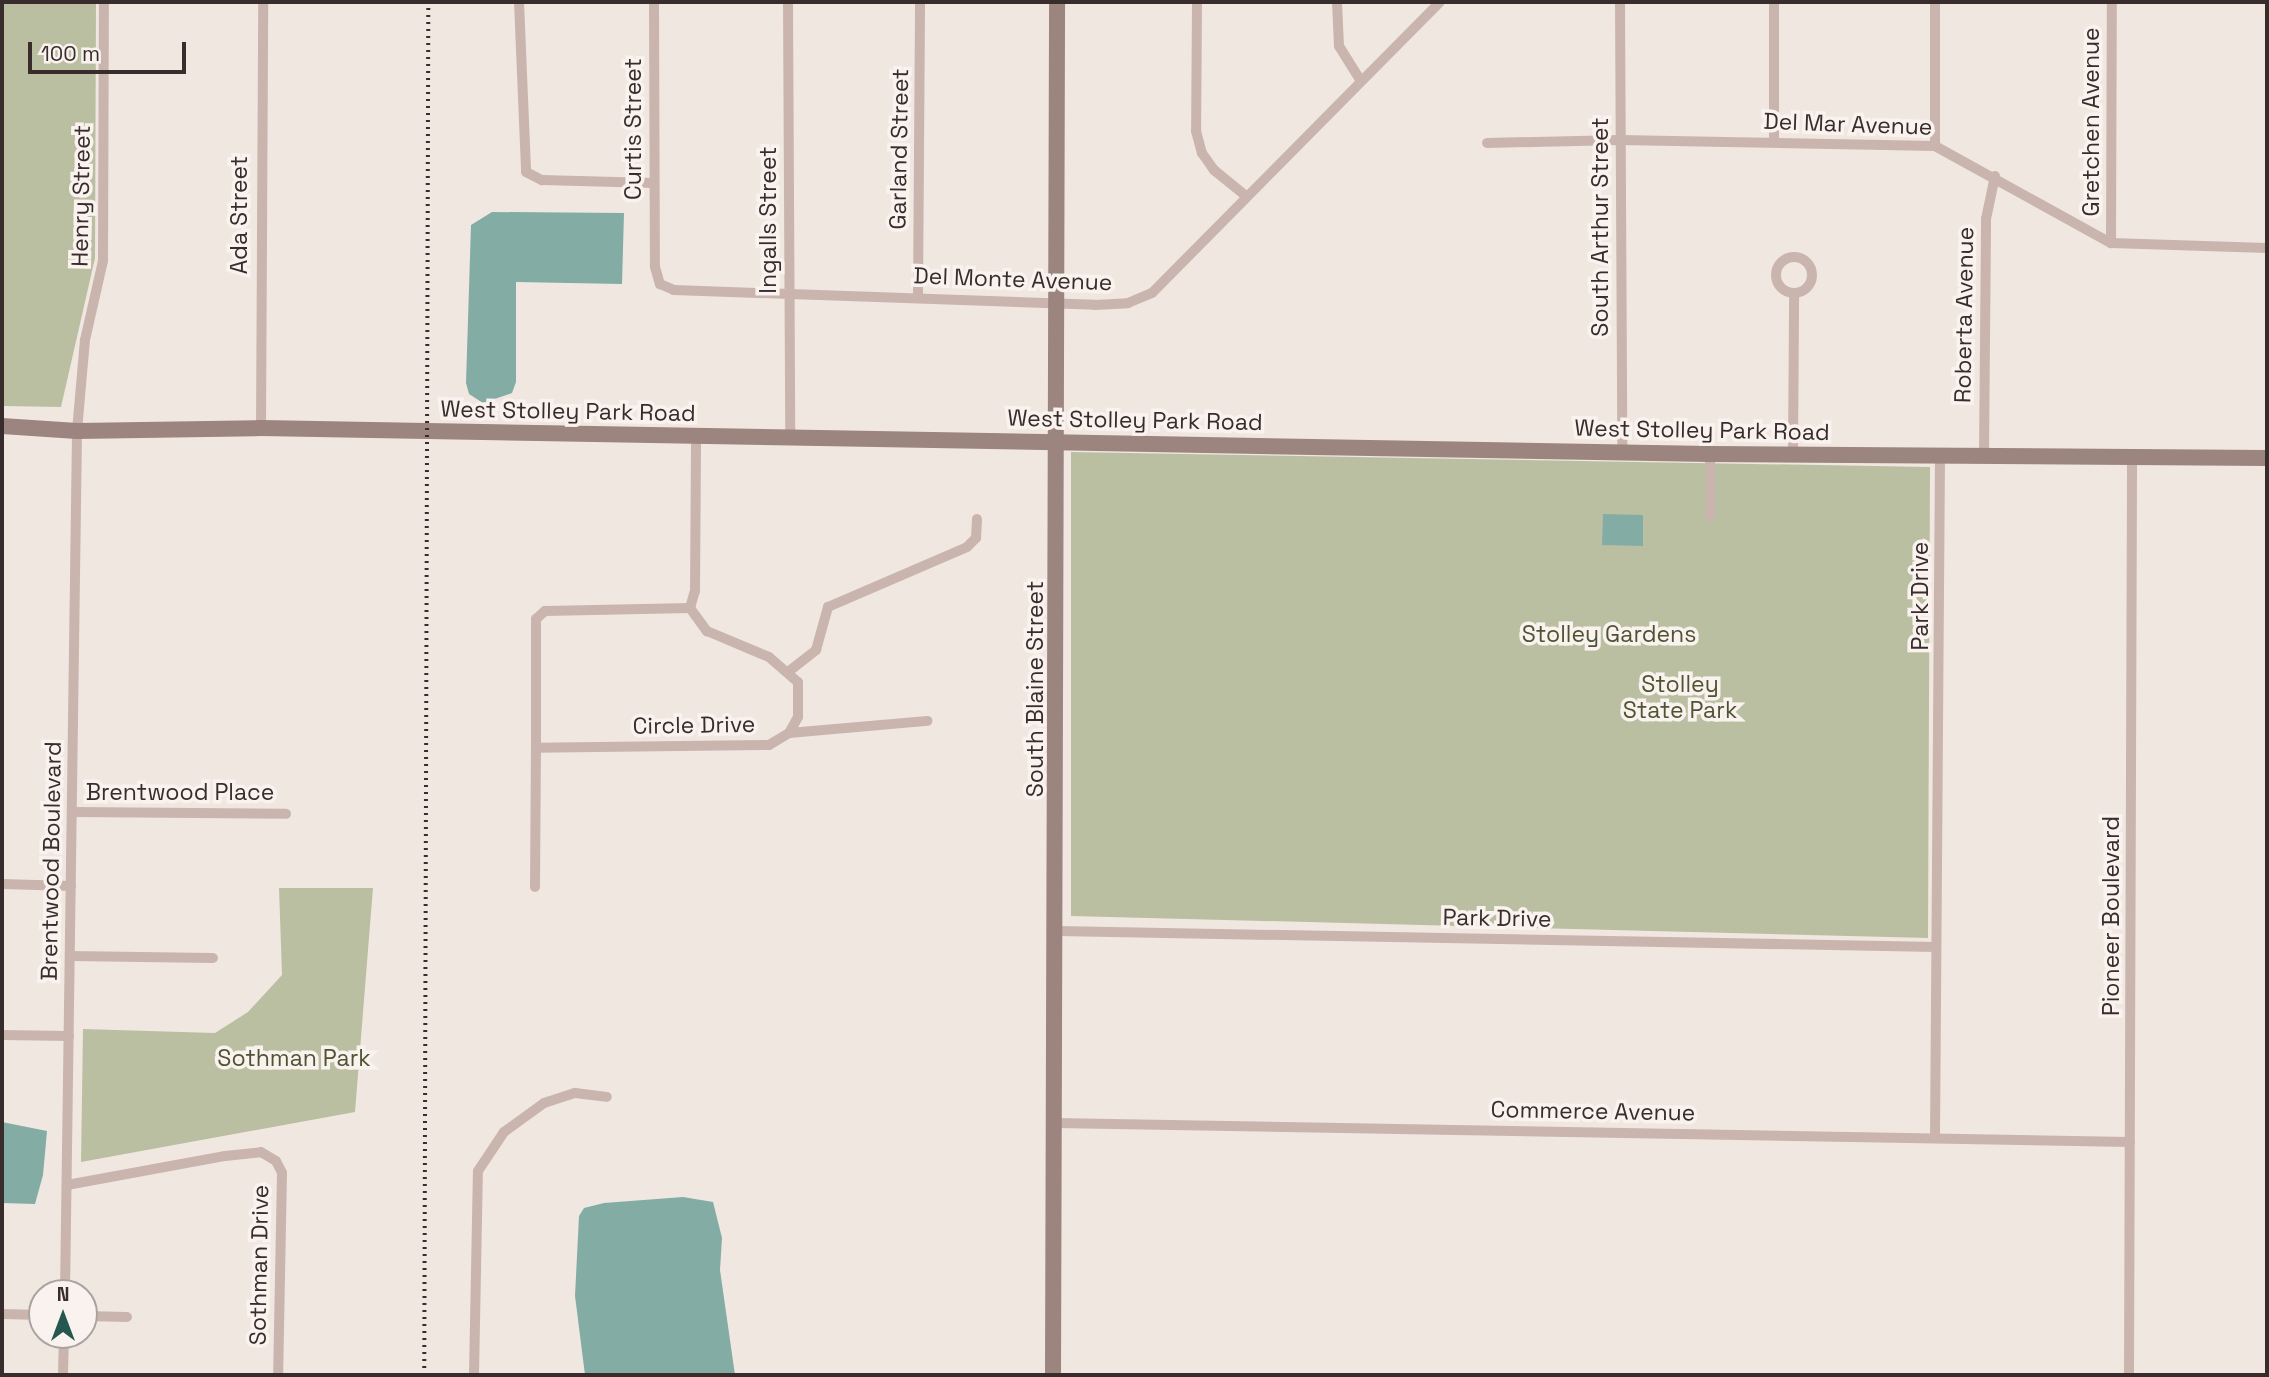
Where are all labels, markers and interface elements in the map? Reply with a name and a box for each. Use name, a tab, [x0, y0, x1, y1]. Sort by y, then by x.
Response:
street label: Gretchen Avenue	[2077, 27, 2105, 217]
scale bar	[32, 28, 189, 72]
text: 100 m	[41, 40, 100, 67]
street label: Curtis Street	[619, 58, 647, 200]
street label: Garland Street	[884, 68, 914, 230]
street label: Del Mar Avenue	[1763, 107, 1933, 141]
street label: South Arthur Street	[1586, 117, 1614, 337]
street label: Henry Street	[66, 125, 96, 267]
street label: Ingalls Street	[754, 146, 782, 294]
street label: Ada Street	[225, 156, 253, 274]
street label: Roberta Avenue	[1949, 226, 1979, 404]
street label: Del Monte Avenue	[913, 262, 1113, 296]
street label: West Stolley Park Road	[440, 395, 696, 427]
street label: West Stolley Park Road	[1007, 404, 1263, 436]
street label: West Stolley Park Road	[1574, 414, 1830, 446]
street label: Park Drive	[1906, 542, 1934, 650]
street label: South Blaine Street	[1021, 581, 1049, 797]
park label: Stolley Gardens	[1522, 620, 1696, 648]
park label: Stolley State Park	[1623, 670, 1737, 724]
street label: Circle Drive	[632, 710, 756, 740]
street label: Brentwood Boulevard	[35, 741, 67, 981]
street label: Brentwood Place	[86, 778, 274, 806]
street label: Pioneer Boulevard	[2097, 816, 2125, 1016]
street label: Park Drive	[1442, 903, 1552, 933]
park label: Sothman Park	[217, 1044, 371, 1072]
street label: Commerce Avenue	[1490, 1095, 1696, 1127]
street label: Sothman Drive	[244, 1184, 274, 1346]
north arrow	[28, 1279, 98, 1349]
text: N	[57, 1282, 69, 1307]

